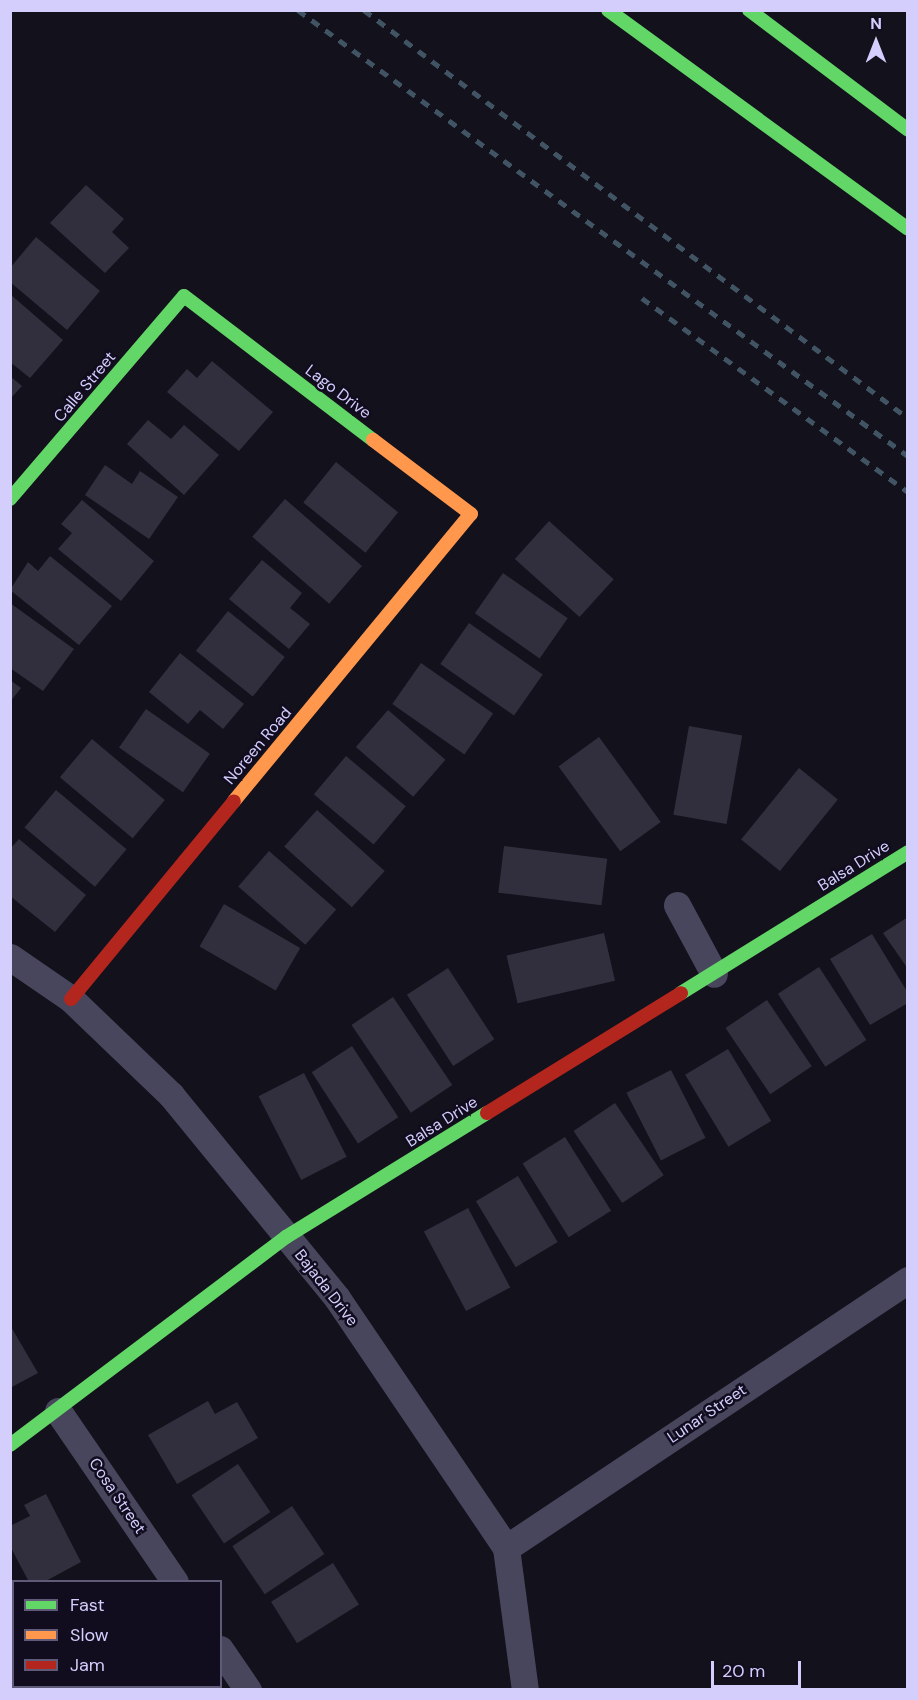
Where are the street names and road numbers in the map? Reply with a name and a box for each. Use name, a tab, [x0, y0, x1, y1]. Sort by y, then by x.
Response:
street label: Calle Street	[50, 348, 120, 426]
street label: Lago Drive	[301, 361, 375, 423]
street label: Noreen Road	[220, 703, 296, 789]
street label: Balsa Drive	[815, 836, 893, 896]
street label: Balsa Drive	[403, 1092, 481, 1152]
street label: Bajada Drive	[290, 1246, 362, 1330]
street label: Lunar Street	[664, 1381, 750, 1447]
street label: Cosa Street	[85, 1454, 149, 1538]

